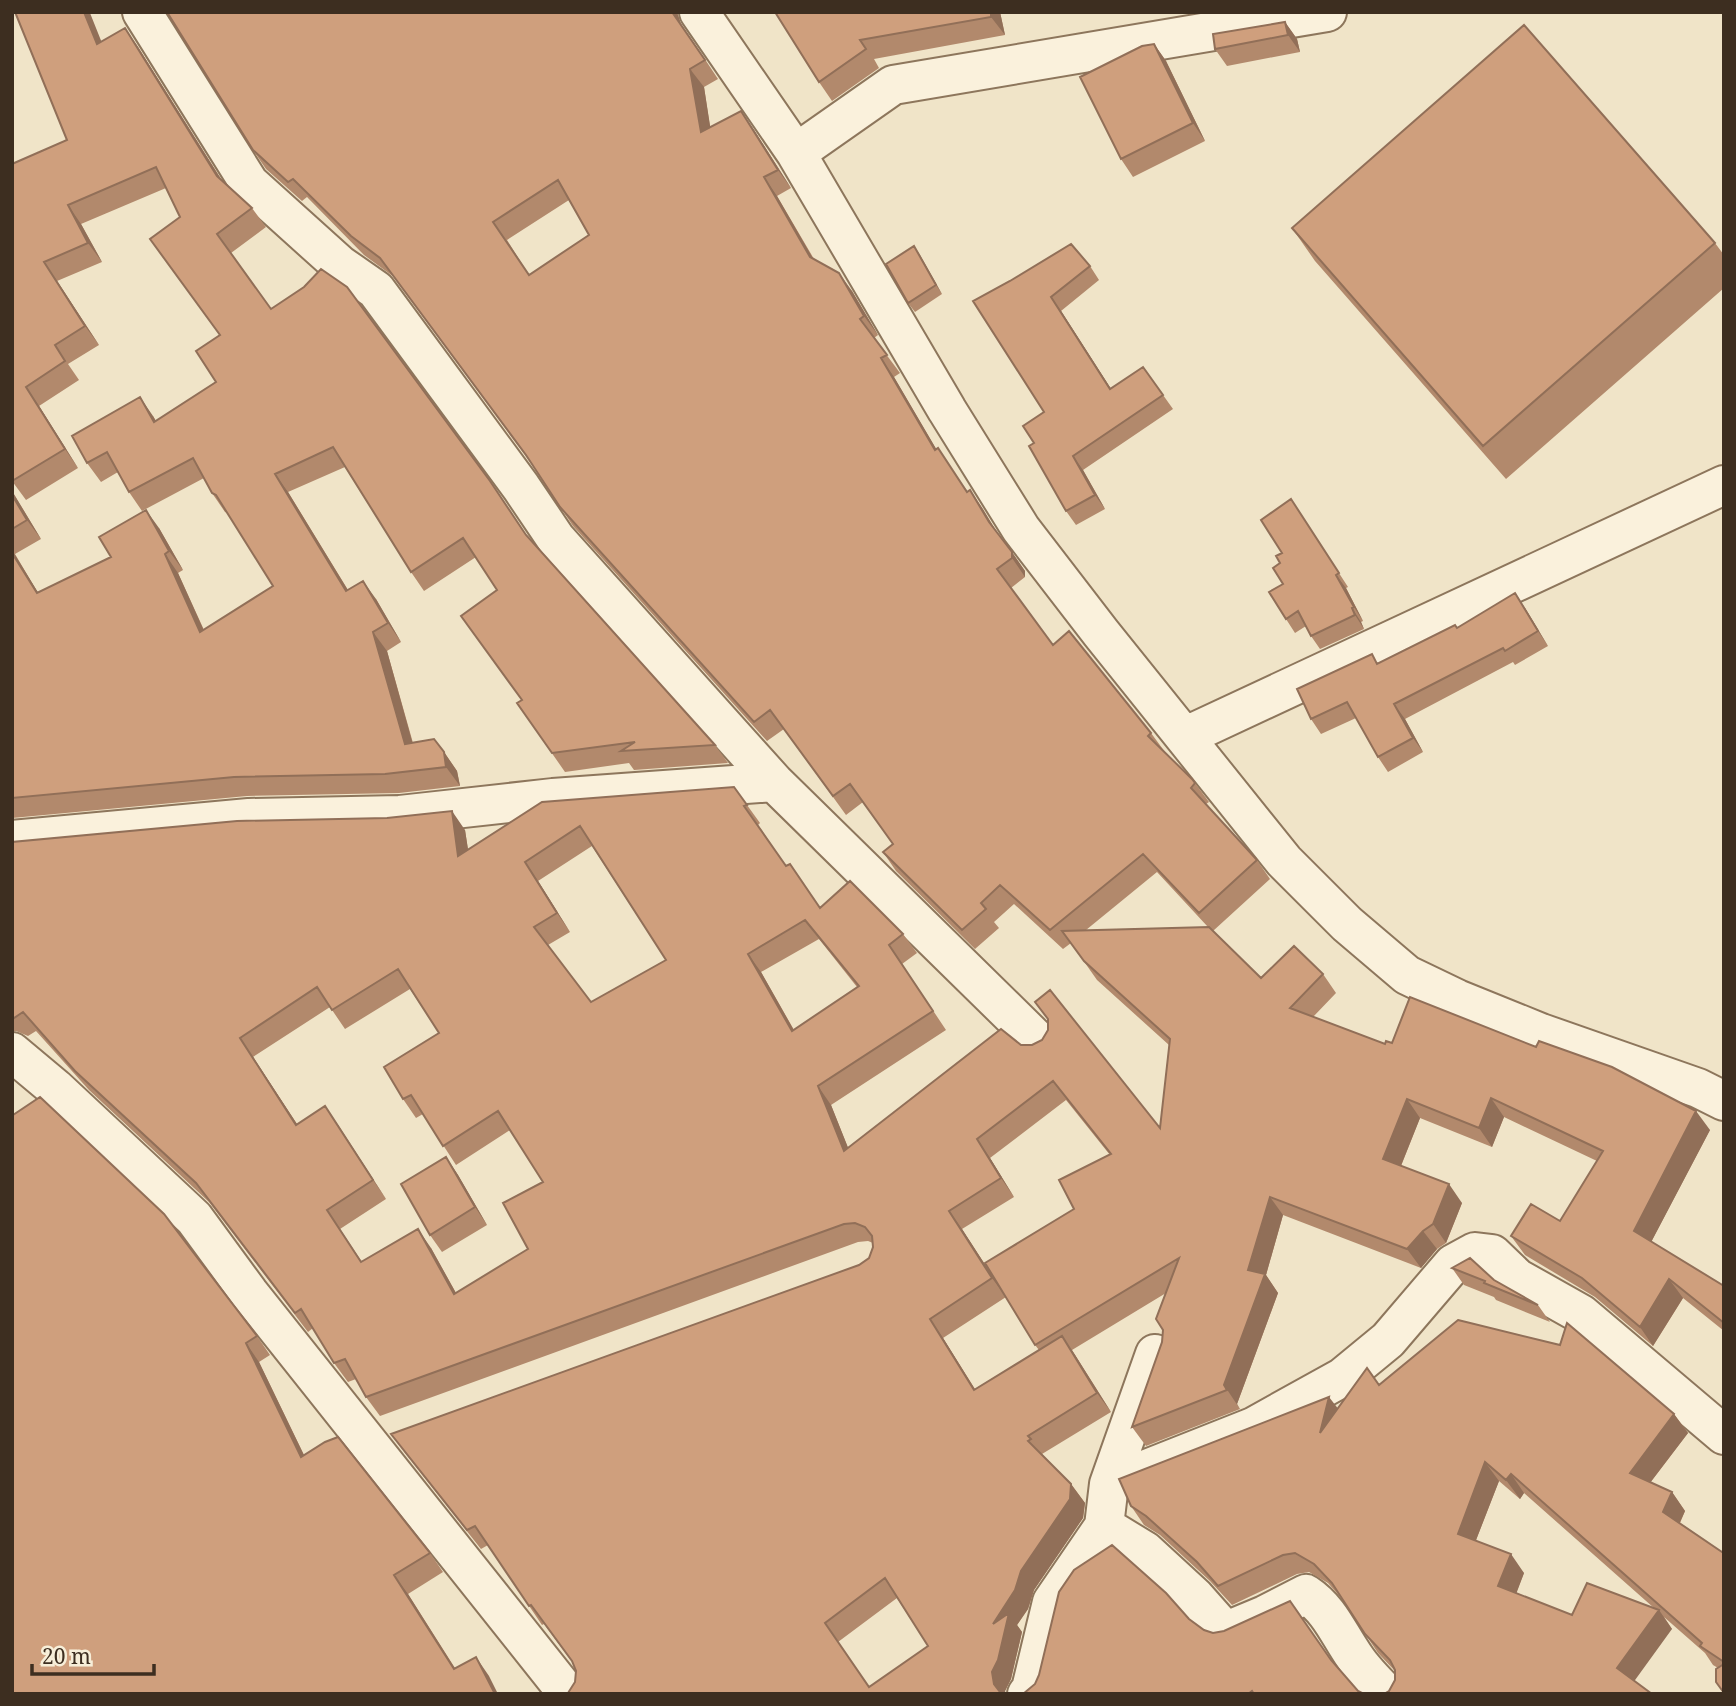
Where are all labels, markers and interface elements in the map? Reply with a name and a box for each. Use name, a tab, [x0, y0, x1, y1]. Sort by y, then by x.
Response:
scale bar	[32, 1632, 154, 1676]
text: 20 m	[42, 1642, 91, 1670]

